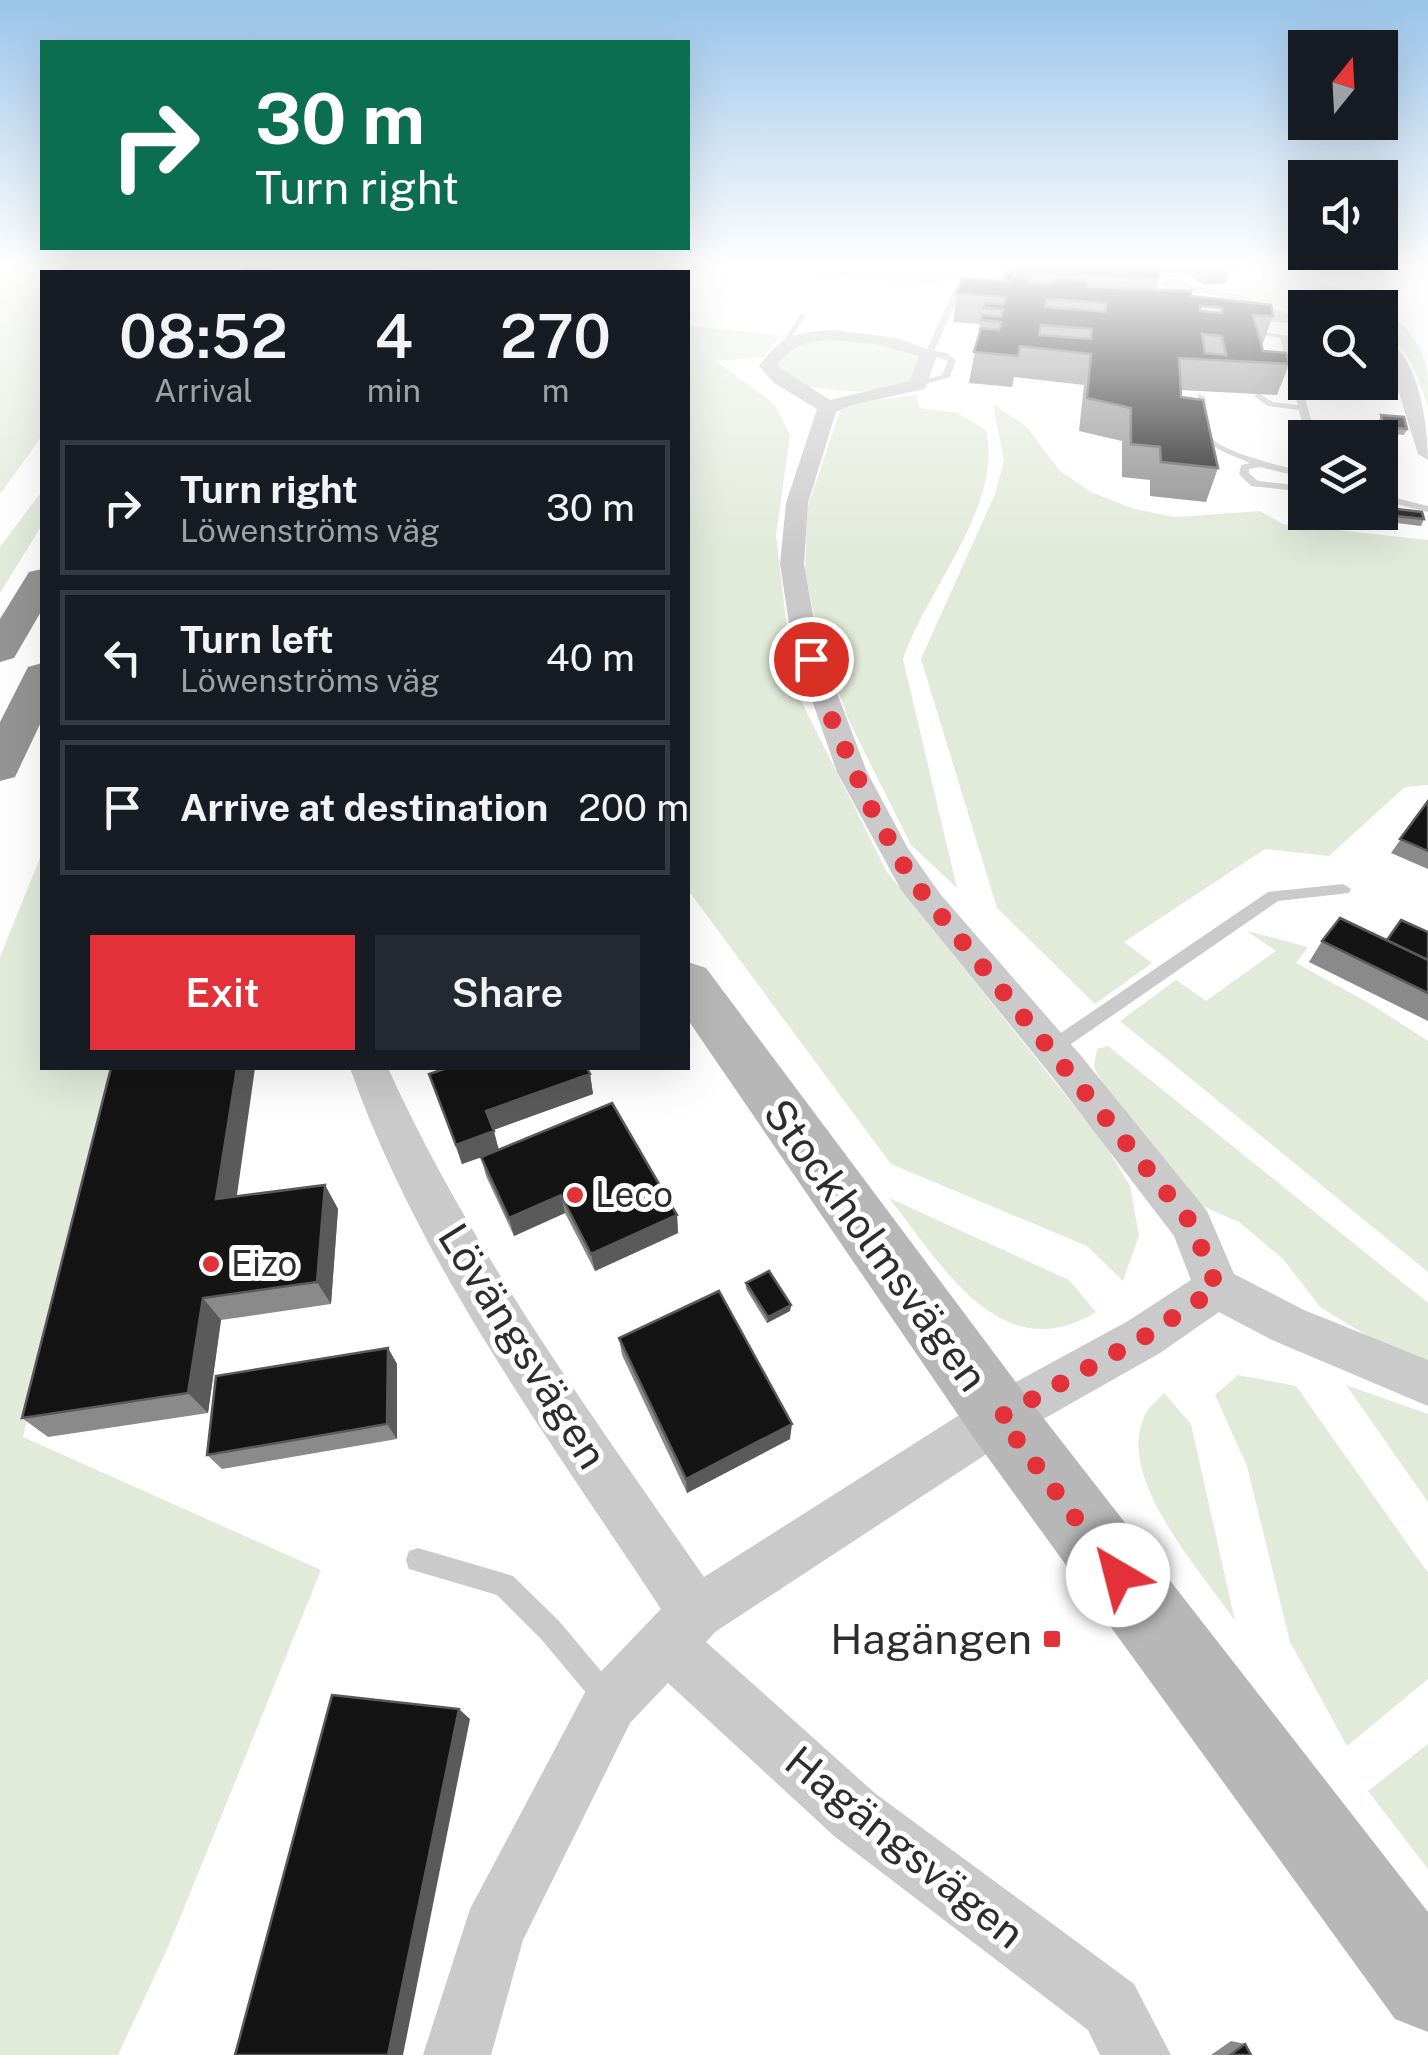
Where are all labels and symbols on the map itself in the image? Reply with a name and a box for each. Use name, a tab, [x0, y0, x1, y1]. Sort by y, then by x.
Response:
north arrow	[1288, 30, 1398, 140]
pin	[769, 617, 854, 702]
street label: Stockholmsvägen	[754, 1089, 999, 1400]
place label: Leco	[595, 1174, 673, 1215]
marker: Leco	[564, 1184, 586, 1206]
street label: Lövängsvägen	[429, 1215, 618, 1477]
place label: Eizo	[231, 1243, 297, 1284]
marker: Eizo	[200, 1253, 222, 1275]
position arrow	[1066, 1523, 1170, 1627]
place label: Hagängen	[830, 1614, 1032, 1663]
marker: Hagängen	[1041, 1628, 1063, 1650]
street label: Hagängsvägen	[776, 1736, 1034, 1958]

